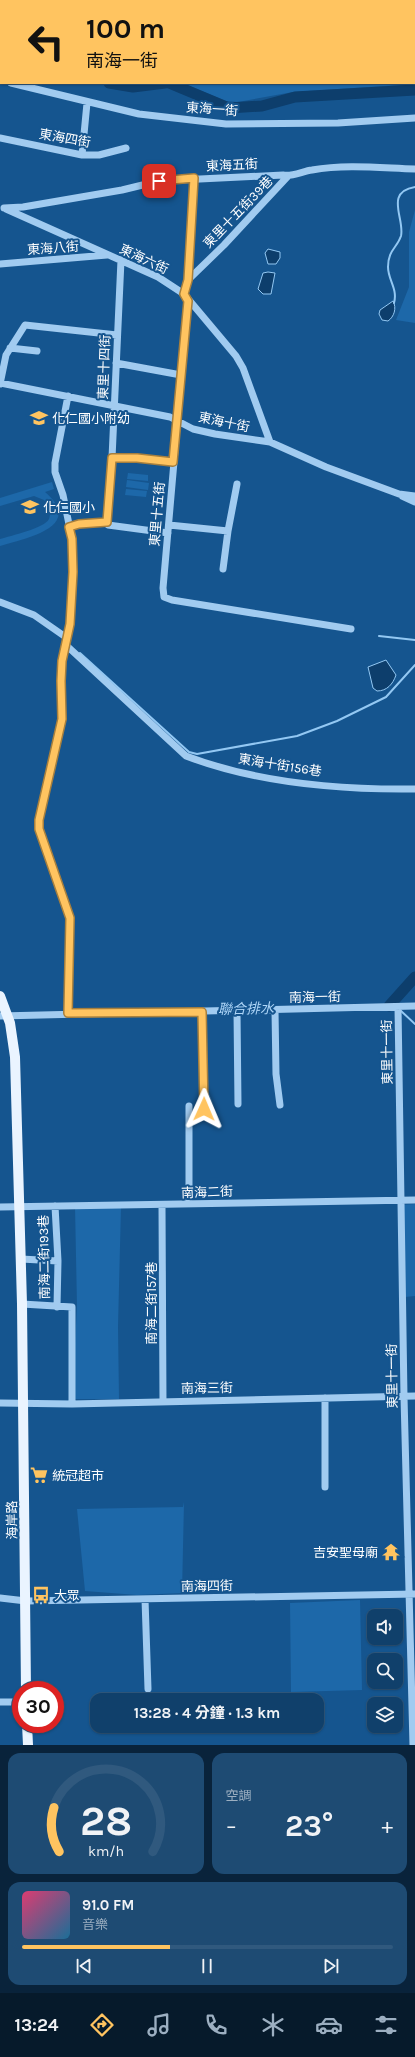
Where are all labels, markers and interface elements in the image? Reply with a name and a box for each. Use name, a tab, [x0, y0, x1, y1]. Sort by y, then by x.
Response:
text: 100 m	[86, 12, 165, 45]
icon: left	[20, 16, 72, 68]
text: 南海一街	[86, 50, 158, 72]
street label: 東海一街	[186, 100, 238, 118]
street label: 東海四街	[38, 126, 92, 150]
street label: 東海五街	[206, 156, 258, 174]
pin	[142, 164, 176, 198]
icon: arrive	[148, 170, 170, 192]
street label: 東里十五街39巷	[200, 173, 276, 251]
street label: 東海八街	[27, 239, 79, 257]
street label: 東海六街	[117, 241, 171, 277]
street label: 東里十四街	[95, 334, 113, 400]
school or university icon: 化仁國小附幼	[29, 408, 49, 428]
street label: 東海十街	[197, 409, 251, 435]
place label: 化仁國小附幼	[52, 411, 130, 426]
street label: 東里十五街	[147, 481, 167, 547]
school or university icon: 化仁國小	[20, 497, 40, 517]
place label: 化仁國小	[43, 500, 95, 515]
street label: 東海十街156巷	[237, 751, 323, 779]
street label: 南海一街	[289, 989, 341, 1005]
water label: 聯合排水	[218, 1000, 275, 1018]
street label: 東里十一街	[379, 1019, 395, 1085]
position arrow	[183, 1088, 225, 1130]
street label: 南海二街	[181, 1184, 233, 1200]
street label: 南海二街193巷	[36, 1215, 52, 1299]
street label: 南海二街157巷	[144, 1262, 159, 1344]
street label: 東里十一街	[384, 1343, 400, 1409]
street label: 南海三街	[181, 1380, 233, 1396]
supermarket icon: 統冠超市	[29, 1465, 49, 1485]
place label: 統冠超市	[52, 1468, 104, 1483]
street label: 海岸路	[4, 1500, 20, 1540]
temple icon: 吉安聖母廟	[381, 1542, 401, 1562]
place label: 吉安聖母廟	[313, 1545, 378, 1560]
street label: 南海四街	[181, 1578, 233, 1594]
bus stop icon: 大眾	[31, 1585, 51, 1605]
place label: 大眾	[54, 1588, 80, 1603]
map controls	[367, 1609, 403, 1733]
button: sound	[367, 1609, 403, 1645]
button: search	[367, 1653, 403, 1689]
speed limit sign: 30	[12, 1681, 64, 1733]
button: layers	[367, 1697, 403, 1733]
text: 13:28 · 4 分鐘 · 1.3 km	[134, 1704, 280, 1722]
text: 空調	[226, 1788, 252, 1803]
text: 28	[80, 1796, 132, 1844]
text: 23°	[285, 1808, 333, 1844]
text: −	[226, 1813, 237, 1839]
text: +	[381, 1813, 393, 1839]
text: km/h	[88, 1842, 124, 1859]
text: 91.0 FM	[82, 1896, 134, 1914]
text: 音樂	[82, 1917, 108, 1932]
icon: previous	[73, 1955, 95, 1977]
icon: pause	[196, 1955, 218, 1977]
icon: next	[320, 1955, 342, 1977]
icon: directions	[88, 2011, 116, 2039]
icon: music	[145, 2011, 173, 2039]
icon: phone	[202, 2011, 230, 2039]
icon: climate	[259, 2011, 287, 2039]
icon: car	[315, 2011, 343, 2039]
icon: filters	[372, 2011, 400, 2039]
text: 13:24	[14, 2014, 59, 2036]

